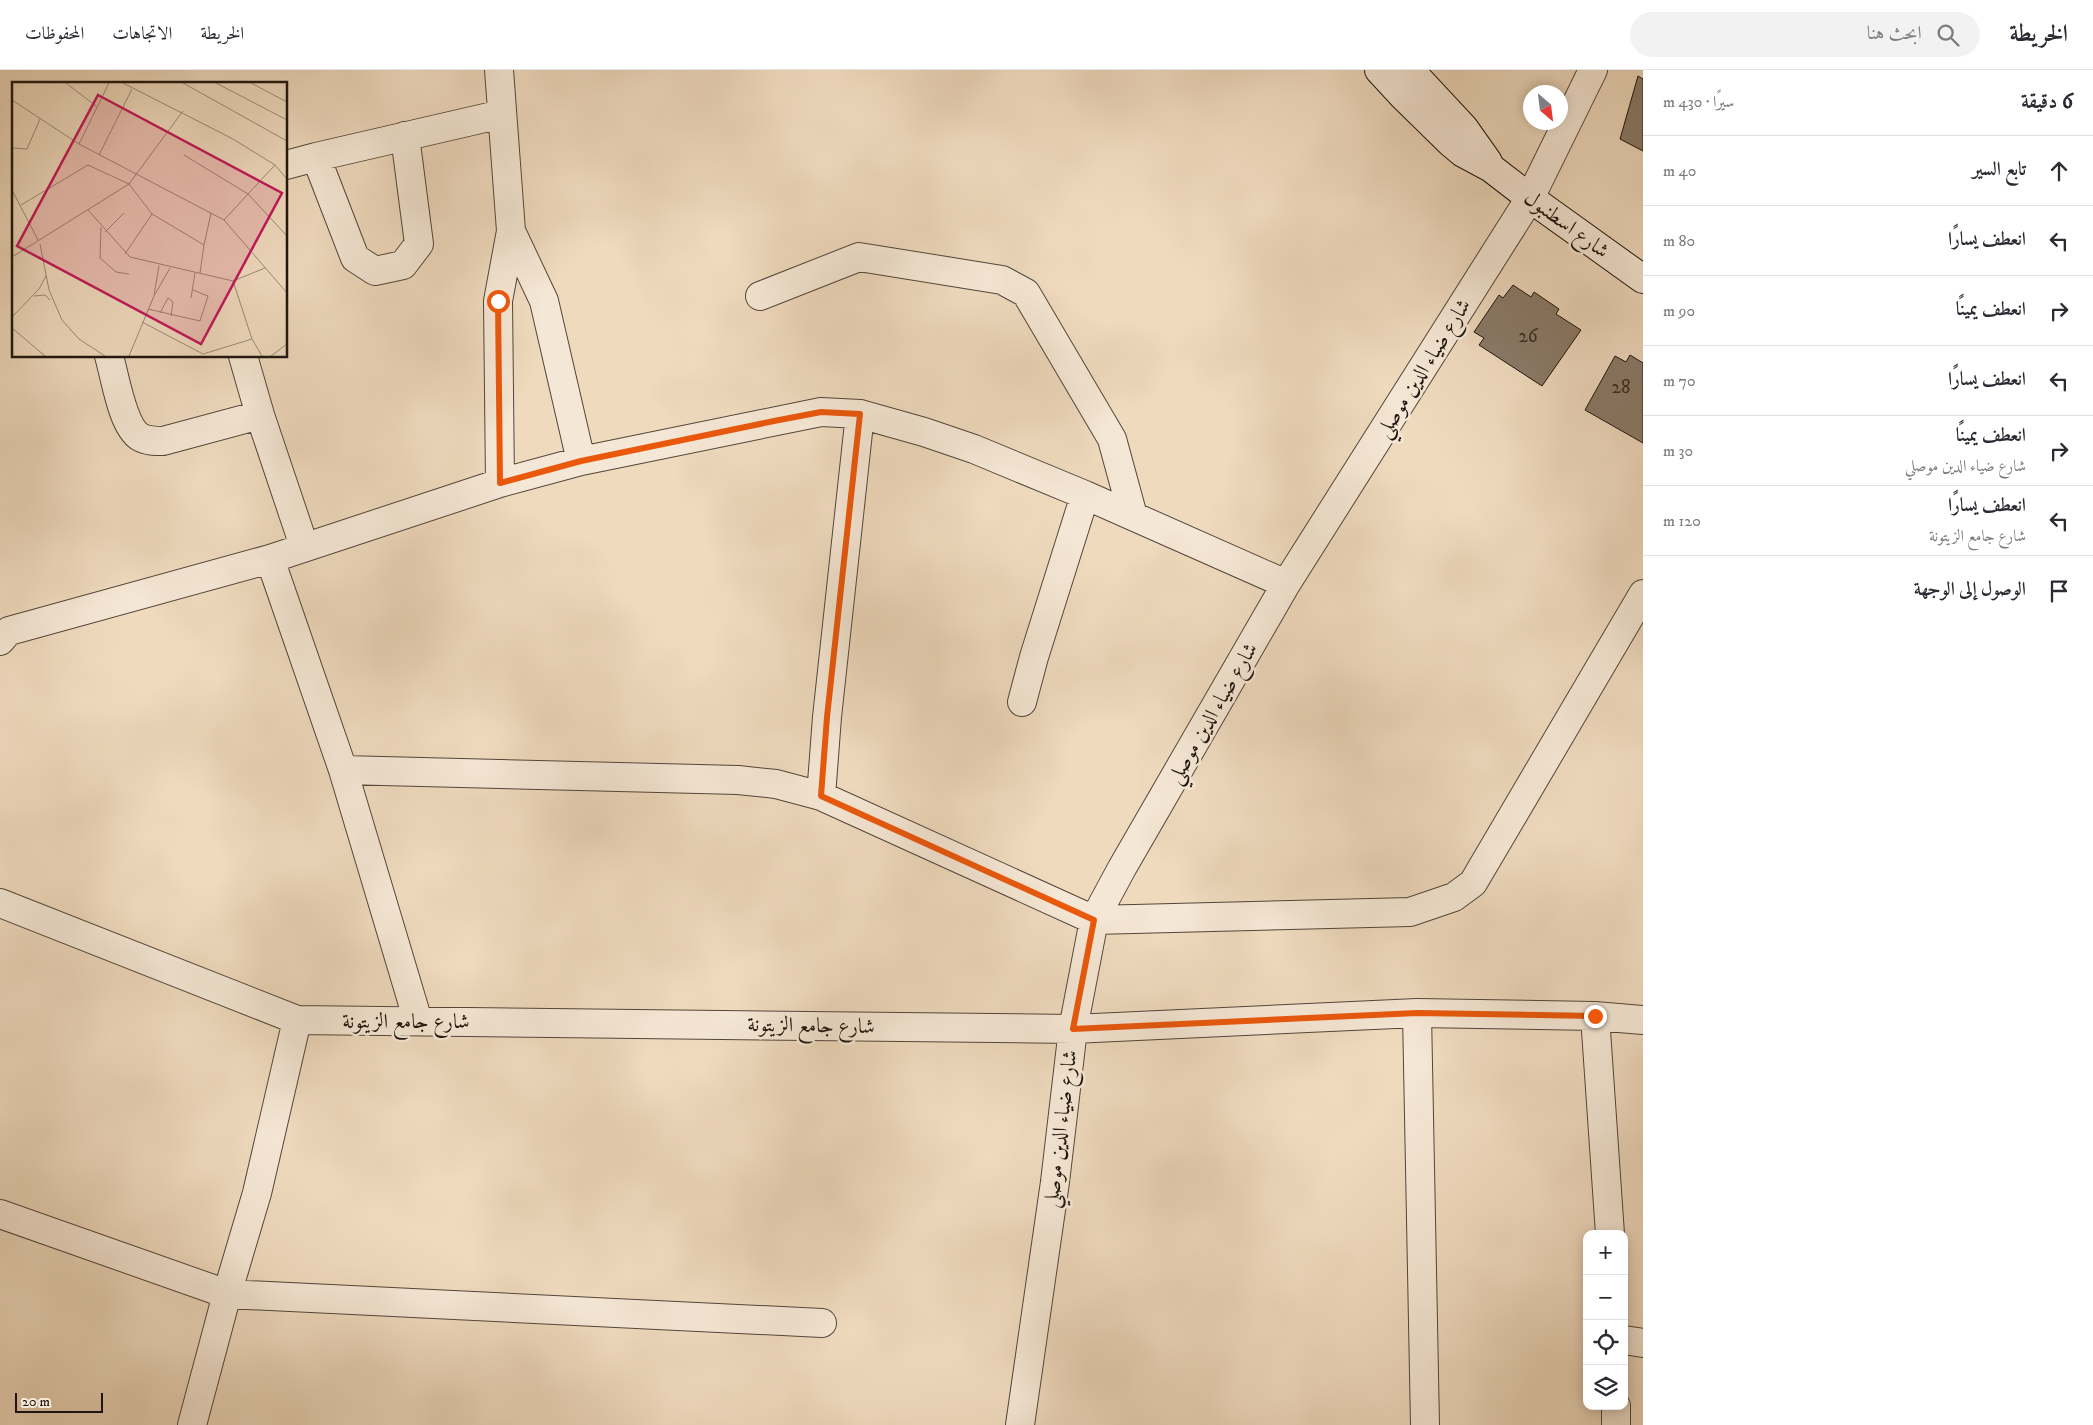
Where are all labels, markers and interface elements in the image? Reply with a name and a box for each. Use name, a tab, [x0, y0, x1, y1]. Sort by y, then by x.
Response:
search box	[1630, 12, 1980, 57]
text: الخريطة	[2010, 19, 2068, 49]
icon: search	[1934, 21, 1962, 49]
text: ابحث هنا	[1867, 22, 1922, 45]
text: المحفوظات	[25, 23, 84, 45]
text: الاتجاهات	[112, 23, 172, 45]
text: الخريطة	[200, 23, 244, 45]
inset map	[12, 82, 288, 358]
north arrow	[1523, 85, 1568, 130]
text: 6 دقيقة	[2021, 89, 2073, 115]
text: سيرًا · 430 m	[1663, 92, 1734, 112]
icon: ahead	[2045, 157, 2073, 185]
text: تابع السير	[1972, 158, 2026, 181]
text: 40 m	[1663, 161, 1696, 181]
street label: شارع اسطنبول	[1516, 185, 1614, 268]
icon: left	[2045, 227, 2073, 255]
text: انعطف يسارًا	[1948, 228, 2026, 251]
text: 80 m	[1663, 231, 1695, 251]
route start	[487, 290, 510, 313]
street label: شارع ضياء الدين موصلي	[1371, 294, 1482, 446]
icon: right	[2045, 297, 2073, 325]
text: انعطف يمينًا	[1956, 298, 2026, 321]
text: 90 m	[1663, 301, 1695, 321]
house number: 26	[1518, 325, 1539, 348]
icon: left	[2045, 367, 2073, 395]
text: انعطف يسارًا	[1948, 368, 2026, 391]
text: 70 m	[1663, 371, 1696, 391]
house number: 28	[1612, 376, 1630, 399]
text: انعطف يمينًا	[1956, 424, 2026, 447]
icon: right	[2045, 437, 2073, 465]
text: 30 m	[1663, 441, 1693, 461]
text: شارع ضياء الدين موصلي	[1905, 456, 2026, 476]
text: انعطف يسارًا	[1948, 494, 2026, 517]
icon: left	[2045, 507, 2073, 535]
text: 120 m	[1663, 511, 1701, 531]
text: شارع جامع الزيتونة	[1929, 526, 2026, 546]
icon: arrive	[2045, 577, 2073, 605]
text: الوصول إلى الوجهة	[1914, 578, 2026, 601]
street label: شارع ضياء الدين موصلي	[1162, 638, 1269, 792]
route end	[1584, 1005, 1607, 1028]
street label: شارع جامع الزيتونة	[342, 1009, 470, 1040]
street label: شارع جامع الزيتونة	[747, 1012, 875, 1045]
street label: شارع ضياء الدين موصلي	[1038, 1049, 1090, 1210]
map controls	[1583, 1230, 1628, 1410]
button: +	[1583, 1230, 1628, 1275]
button: −	[1583, 1275, 1628, 1320]
button: locate	[1583, 1320, 1628, 1365]
button: layers	[1583, 1365, 1628, 1410]
scale bar	[15, 1390, 102, 1413]
text: 20 m	[22, 1393, 50, 1411]

